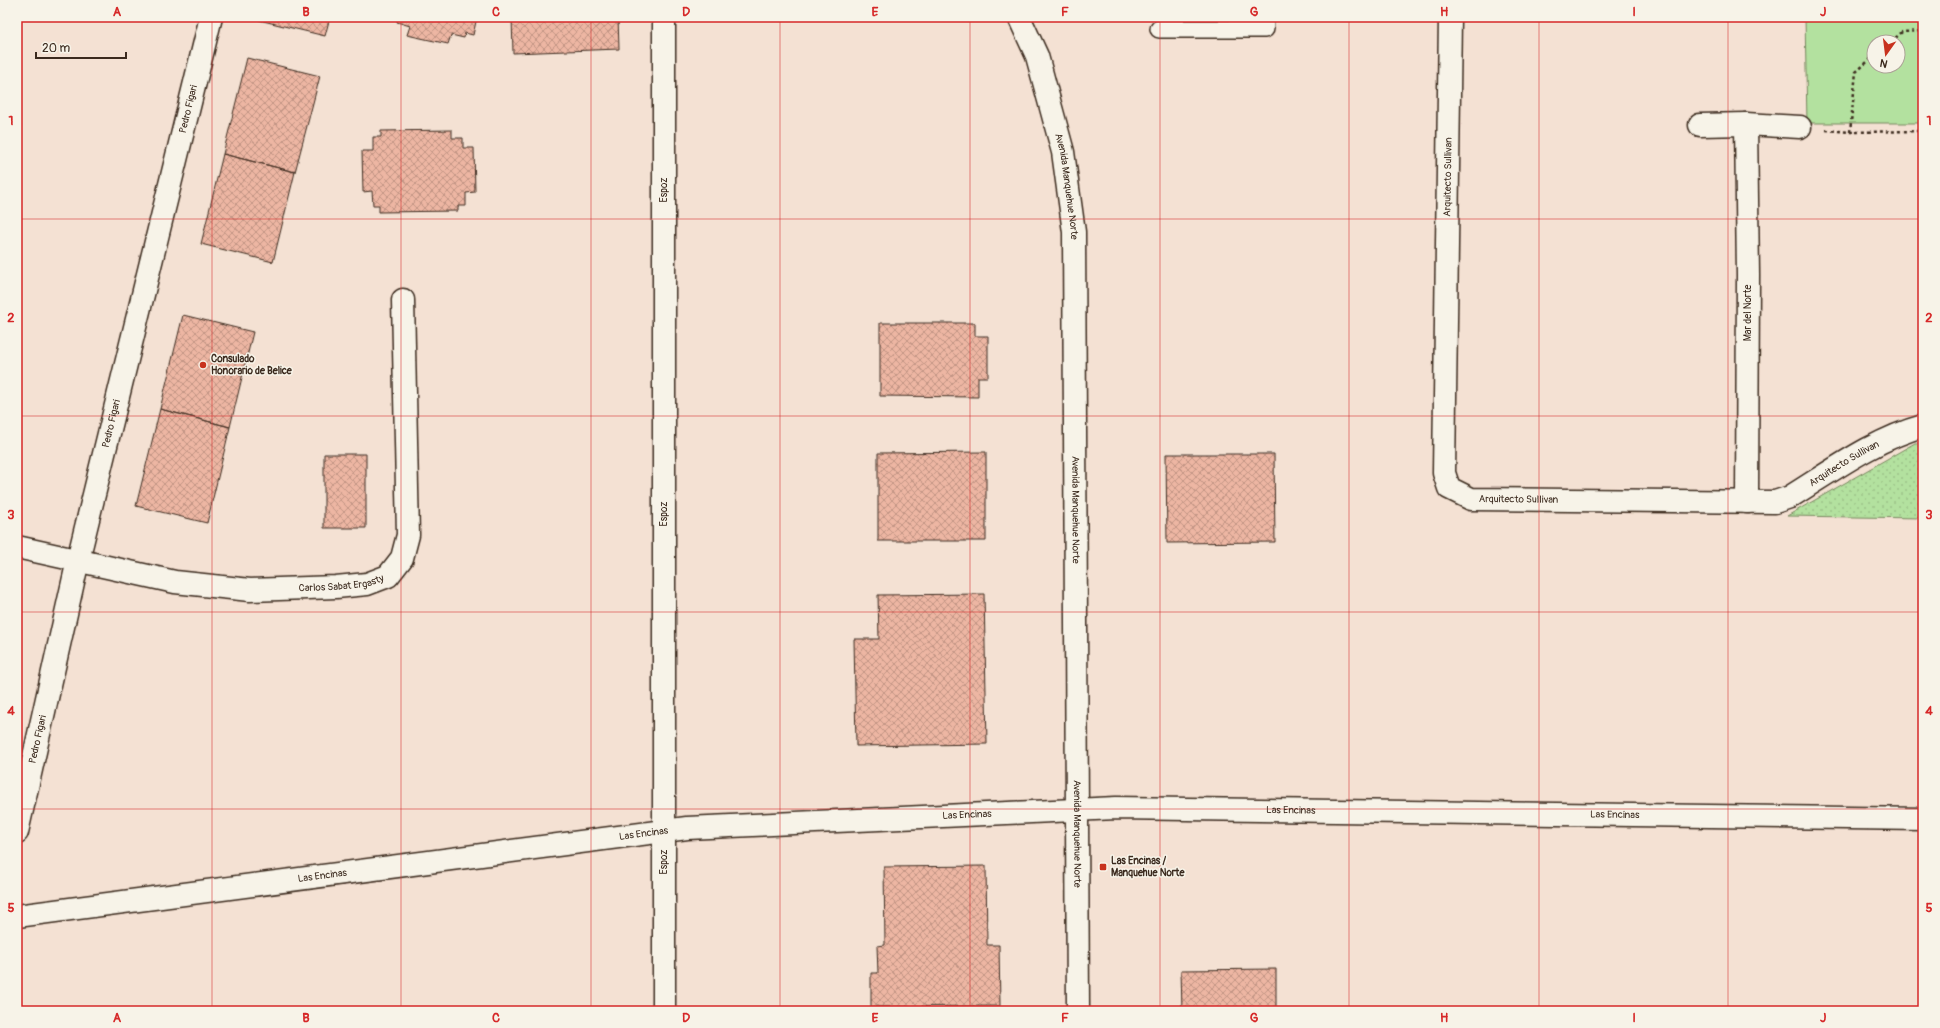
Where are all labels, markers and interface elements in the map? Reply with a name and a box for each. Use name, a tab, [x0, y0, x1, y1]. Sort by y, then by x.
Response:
text: A	[113, 4, 122, 20]
text: B	[302, 4, 310, 20]
text: C	[492, 4, 500, 20]
text: D	[682, 4, 690, 20]
text: E	[872, 4, 879, 20]
text: F	[1061, 4, 1069, 20]
text: G	[1250, 4, 1259, 20]
text: H	[1440, 4, 1448, 20]
text: I	[1632, 4, 1636, 20]
text: J	[1820, 4, 1826, 20]
scale bar	[36, 34, 126, 60]
north arrow	[1866, 34, 1906, 74]
text: 20 m	[42, 41, 71, 56]
text: N	[1878, 56, 1889, 70]
street label: Pedro Figari	[177, 84, 200, 134]
text: 1	[8, 113, 14, 129]
text: 1	[1926, 113, 1932, 129]
street label: Avenida Manquehue Norte	[1052, 132, 1080, 240]
street label: Arquitecto Sullivan	[1441, 137, 1455, 217]
street label: Espoz	[658, 178, 670, 202]
street label: Mar del Norte	[1742, 285, 1754, 341]
text: 2	[7, 310, 15, 326]
text: 2	[1925, 310, 1933, 326]
place label: Consulado Honorario de Belice	[211, 353, 293, 377]
marker: Consulado Honorario de Belice	[198, 360, 208, 370]
street label: Pedro Figari	[100, 398, 123, 449]
street label: Arquitecto Sullivan	[1807, 438, 1882, 489]
street label: Avenida Manquehue Norte	[1069, 456, 1082, 564]
street label: Arquitecto Sullivan	[1479, 493, 1559, 506]
street label: Espoz	[658, 502, 670, 526]
text: 3	[7, 507, 15, 523]
text: 3	[1925, 507, 1933, 523]
street label: Carlos Sabat Ergasty	[298, 572, 386, 594]
text: 4	[7, 703, 15, 719]
text: 4	[1925, 703, 1933, 719]
street label: Pedro Figari	[27, 714, 49, 765]
street label: Avenida Manquehue Norte	[1071, 780, 1083, 888]
street label: Las Encinas	[1266, 804, 1316, 817]
street label: Las Encinas	[942, 808, 992, 822]
street label: Las Encinas	[1590, 808, 1640, 821]
street label: Las Encinas	[618, 824, 669, 843]
street label: Espoz	[658, 850, 670, 874]
place label: Las Encinas / Manquehue Norte	[1111, 855, 1185, 879]
marker: Las Encinas / Manquehue Norte	[1098, 862, 1108, 872]
street label: Las Encinas	[297, 867, 348, 885]
text: 5	[7, 900, 15, 916]
text: 5	[1925, 900, 1933, 916]
text: A	[113, 1010, 122, 1026]
text: B	[302, 1010, 310, 1026]
text: C	[492, 1010, 500, 1026]
text: D	[682, 1010, 690, 1026]
text: E	[872, 1010, 879, 1026]
text: F	[1061, 1010, 1069, 1026]
text: G	[1250, 1010, 1259, 1026]
text: H	[1440, 1010, 1448, 1026]
text: I	[1632, 1010, 1636, 1026]
text: J	[1820, 1010, 1826, 1026]

